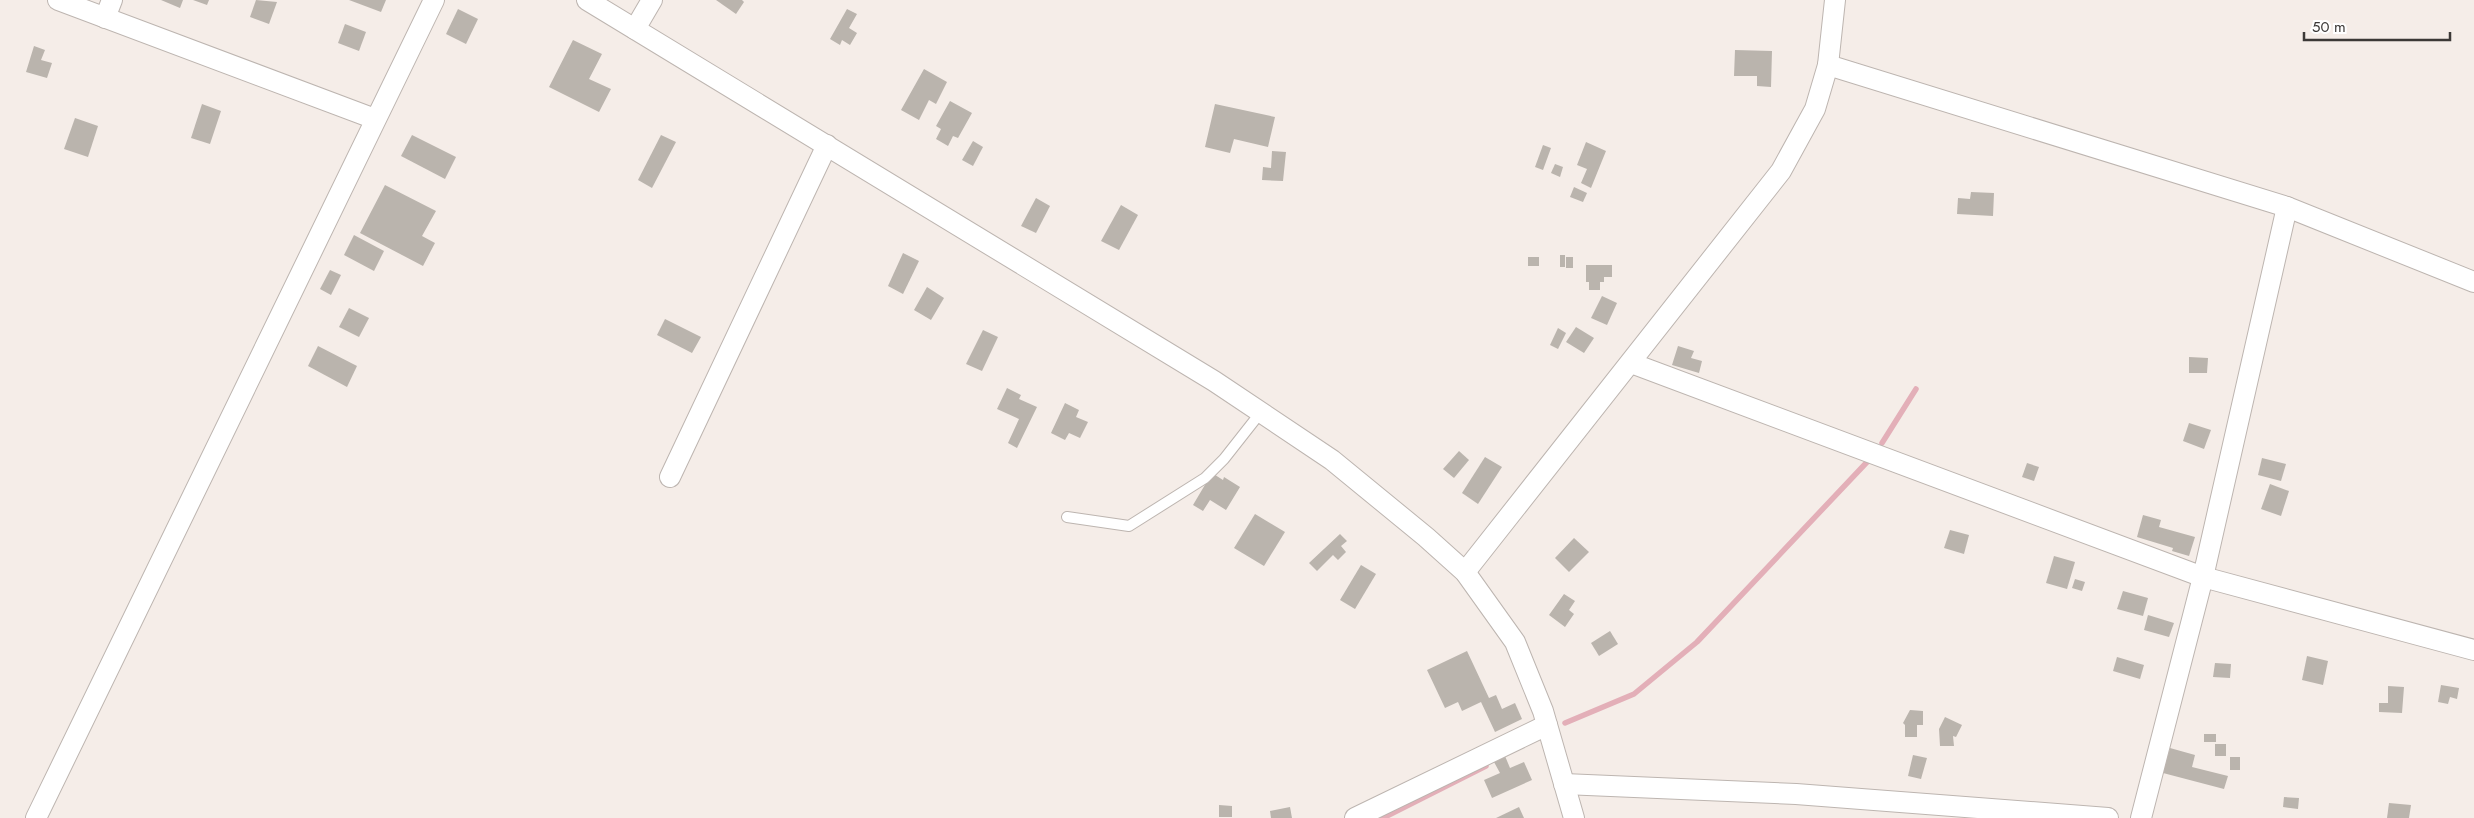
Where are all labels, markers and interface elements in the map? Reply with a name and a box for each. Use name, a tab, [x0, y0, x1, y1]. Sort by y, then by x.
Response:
scale bar	[2304, 10, 2450, 42]
text: 50 m	[2312, 16, 2346, 38]

